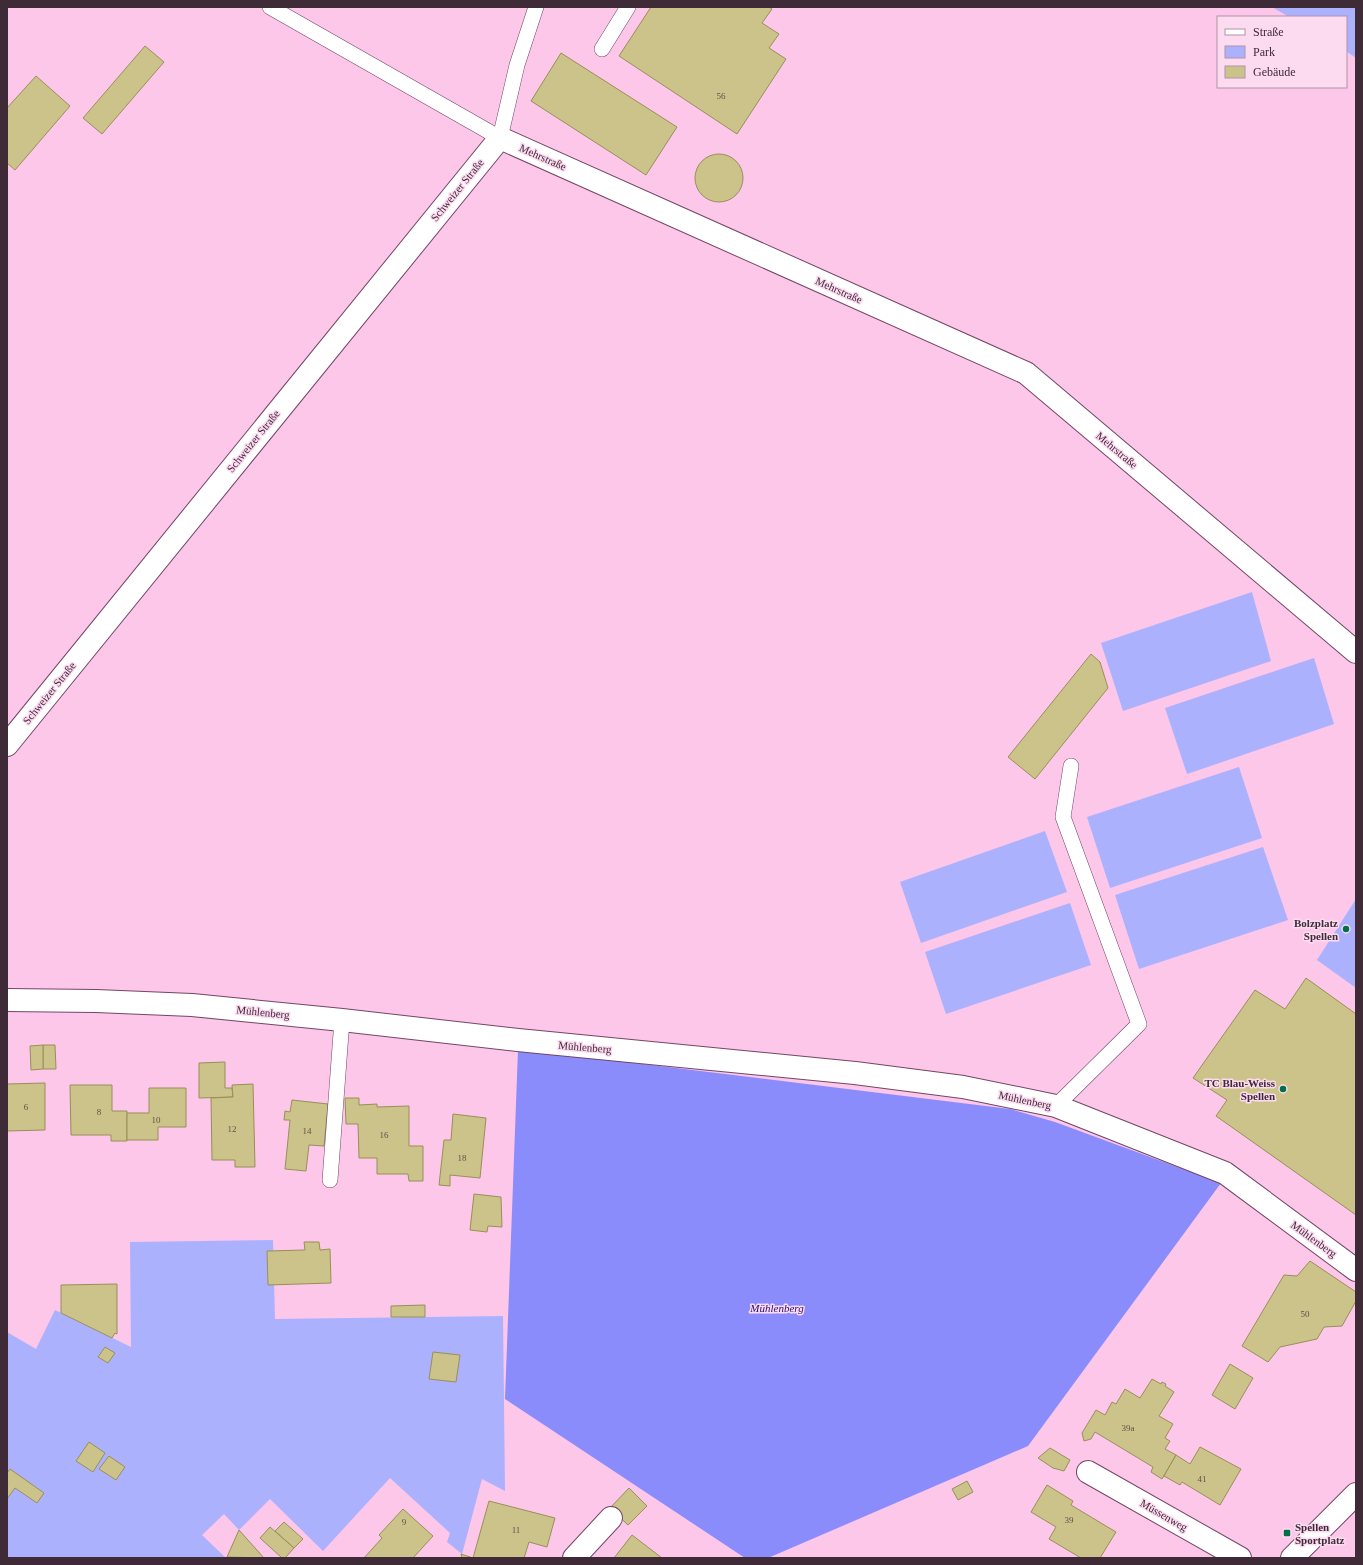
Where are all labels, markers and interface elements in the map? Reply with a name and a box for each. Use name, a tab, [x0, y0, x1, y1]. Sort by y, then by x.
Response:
legend	[1217, 16, 1347, 88]
text: Straße	[1253, 25, 1284, 39]
text: Park	[1253, 45, 1275, 59]
text: Gebäude	[1253, 65, 1296, 79]
house number: 56	[717, 91, 726, 101]
street label: Mehrstraße	[518, 141, 568, 173]
street label: Schweizer Straße	[428, 156, 486, 224]
street label: Mehrstraße	[814, 274, 864, 306]
street label: Schweizer Straße	[224, 407, 282, 475]
street label: Mehrstraße	[1094, 429, 1140, 471]
street label: Schweizer Straße	[20, 659, 78, 727]
place label: Bolzplatz Spellen	[1294, 917, 1338, 942]
marker: Bolzplatz Spellen	[1341, 924, 1351, 934]
street label: Mühlenberg	[236, 1003, 291, 1021]
street label: Mühlenberg	[558, 1039, 613, 1055]
place label: TC Blau-Weiss Spellen	[1204, 1077, 1276, 1102]
marker: TC Blau-Weiss Spellen	[1278, 1084, 1288, 1094]
street label: Mühlenberg	[998, 1089, 1053, 1112]
house number: 6	[24, 1102, 29, 1112]
house number: 8	[97, 1107, 102, 1117]
house number: 10	[152, 1115, 161, 1125]
house number: 12	[228, 1124, 237, 1134]
house number: 14	[303, 1126, 312, 1136]
house number: 16	[380, 1130, 389, 1140]
house number: 18	[458, 1153, 467, 1163]
street label: Mühlenberg	[1289, 1218, 1340, 1260]
park label: Mühlenberg	[749, 1302, 804, 1314]
house number: 50	[1301, 1309, 1310, 1319]
house number: 39a	[1122, 1423, 1135, 1433]
house number: 41	[1198, 1474, 1207, 1484]
street label: Müssenweg	[1138, 1497, 1190, 1534]
house number: 39	[1065, 1515, 1074, 1525]
house number: 9	[402, 1517, 407, 1527]
place label: Spellen Sportplatz	[1295, 1521, 1345, 1546]
house number: 11	[512, 1525, 520, 1535]
marker: Spellen Sportplatz	[1282, 1528, 1292, 1538]

